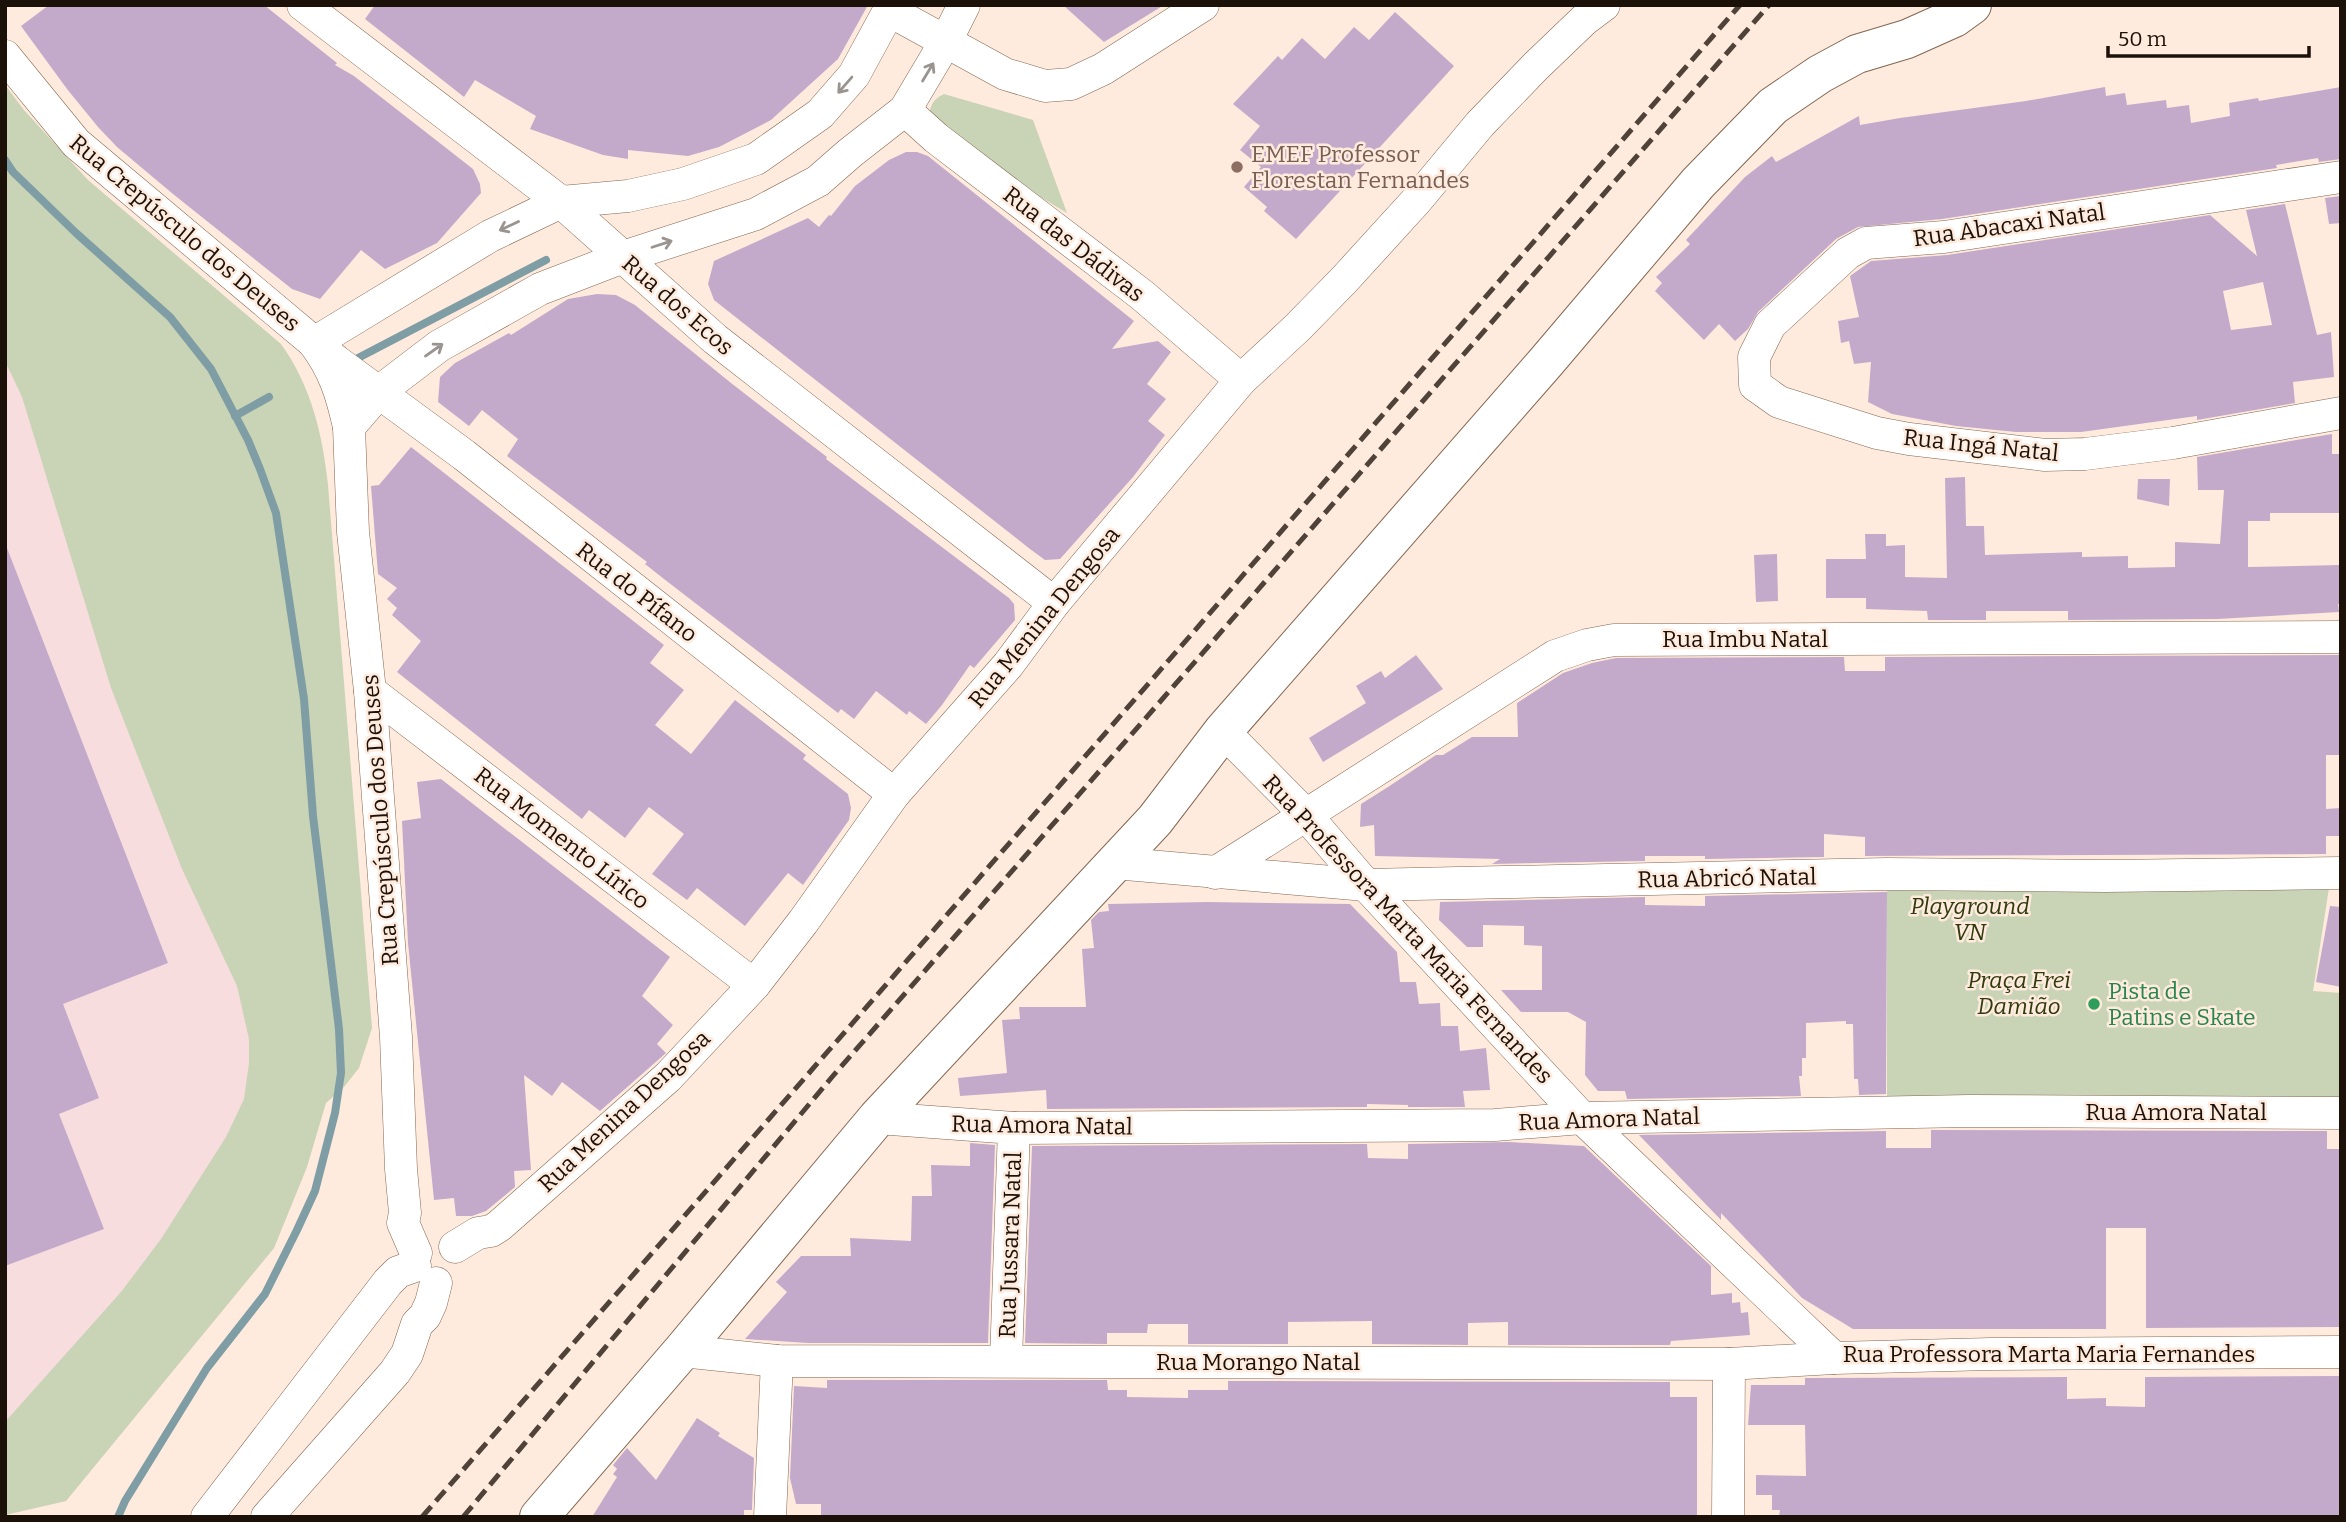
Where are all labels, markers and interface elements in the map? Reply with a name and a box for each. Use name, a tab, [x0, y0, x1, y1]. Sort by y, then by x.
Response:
scale bar	[2108, 14, 2309, 58]
text: 50 m	[2118, 26, 2167, 52]
one-way arrow	[921, 63, 935, 83]
one-way arrow	[837, 76, 853, 94]
street label: Rua Crepúsculo dos Deuses	[64, 128, 306, 338]
place label: EMEF Professor Florestan Fernandes	[1251, 140, 1470, 194]
marker: EMEF Professor Florestan Fernandes	[1229, 159, 1245, 175]
street label: Rua das Dádivas	[998, 180, 1150, 308]
street label: Rua Abacaxi Natal	[1911, 198, 2107, 252]
one-way arrow	[499, 220, 520, 233]
one-way arrow	[650, 237, 672, 250]
street label: Rua dos Ecos	[617, 249, 739, 361]
one-way arrow	[424, 343, 443, 357]
street label: Rua Ingá Natal	[1902, 423, 2061, 467]
street label: Rua Menina Dengosa	[962, 520, 1126, 713]
street label: Rua do Pífano	[571, 536, 703, 648]
street label: Rua Imbu Natal	[1662, 625, 1828, 653]
street label: Rua Crepúsculo dos Deuses	[356, 673, 404, 967]
street label: Rua Momento Lírico	[469, 761, 655, 915]
street label: Rua Professora Marta Maria Fernandes	[1257, 769, 1559, 1089]
street label: Rua Abricó Natal	[1637, 862, 1817, 894]
park label: Playground VN	[1910, 892, 2030, 946]
park label: Praça Frei Damião	[1967, 966, 2071, 1020]
place label: Pista de Patins e Skate	[2108, 977, 2256, 1031]
marker: Pista de Patins e Skate	[2086, 996, 2102, 1012]
street label: Rua Menina Dengosa	[532, 1024, 716, 1198]
street label: Rua Amora Natal	[2085, 1098, 2267, 1126]
street label: Rua Amora Natal	[1518, 1102, 1701, 1136]
street label: Rua Amora Natal	[951, 1109, 1133, 1141]
street label: Rua Jussara Natal	[993, 1151, 1027, 1339]
street label: Rua Professora Marta Maria Fernandes	[1843, 1340, 2255, 1368]
street label: Rua Morango Natal	[1156, 1348, 1360, 1376]

